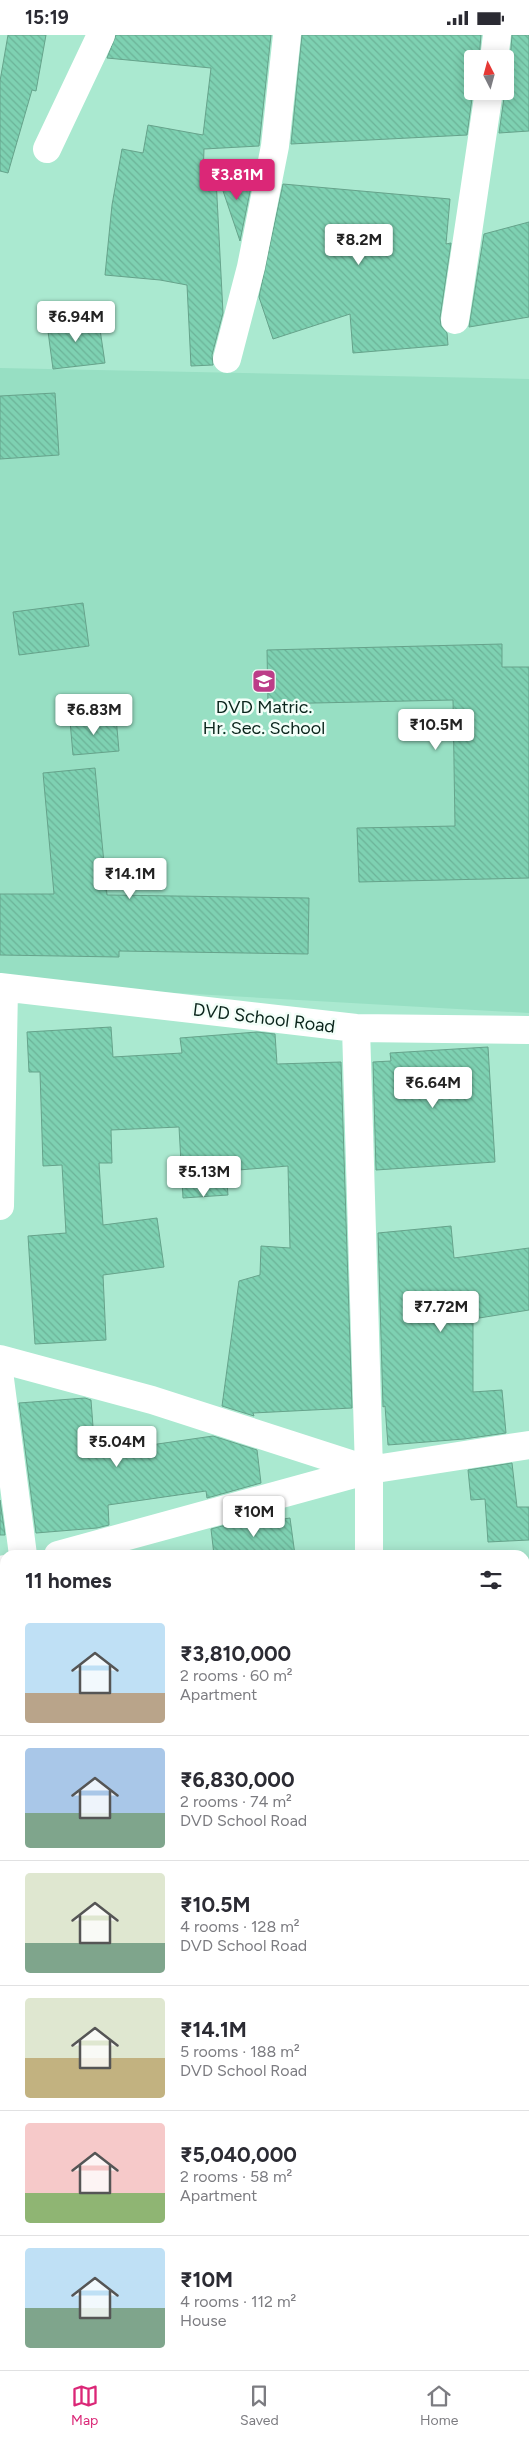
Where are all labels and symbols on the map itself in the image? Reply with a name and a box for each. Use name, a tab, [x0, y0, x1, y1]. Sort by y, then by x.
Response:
north arrow	[464, 50, 514, 100]
pin: ₹3.81M	[196, 159, 278, 201]
pin: ₹8.2M	[324, 223, 394, 266]
pin: ₹6.94M	[35, 301, 117, 343]
school or university icon: DVD Matric. Hr. Sec. School	[251, 668, 277, 694]
pin: ₹6.83M	[53, 693, 135, 736]
place label: DVD Matric. Hr. Sec. School	[203, 696, 325, 739]
pin: ₹10.5M	[395, 709, 477, 751]
pin: ₹14.1M	[89, 857, 171, 900]
street label: DVD School Road	[192, 998, 336, 1038]
pin: ₹6.64M	[392, 1067, 474, 1109]
pin: ₹5.13M	[163, 1155, 245, 1198]
pin: ₹7.72M	[400, 1291, 482, 1333]
pin: ₹5.04M	[76, 1425, 158, 1468]
pin: ₹10M	[224, 1495, 284, 1538]

